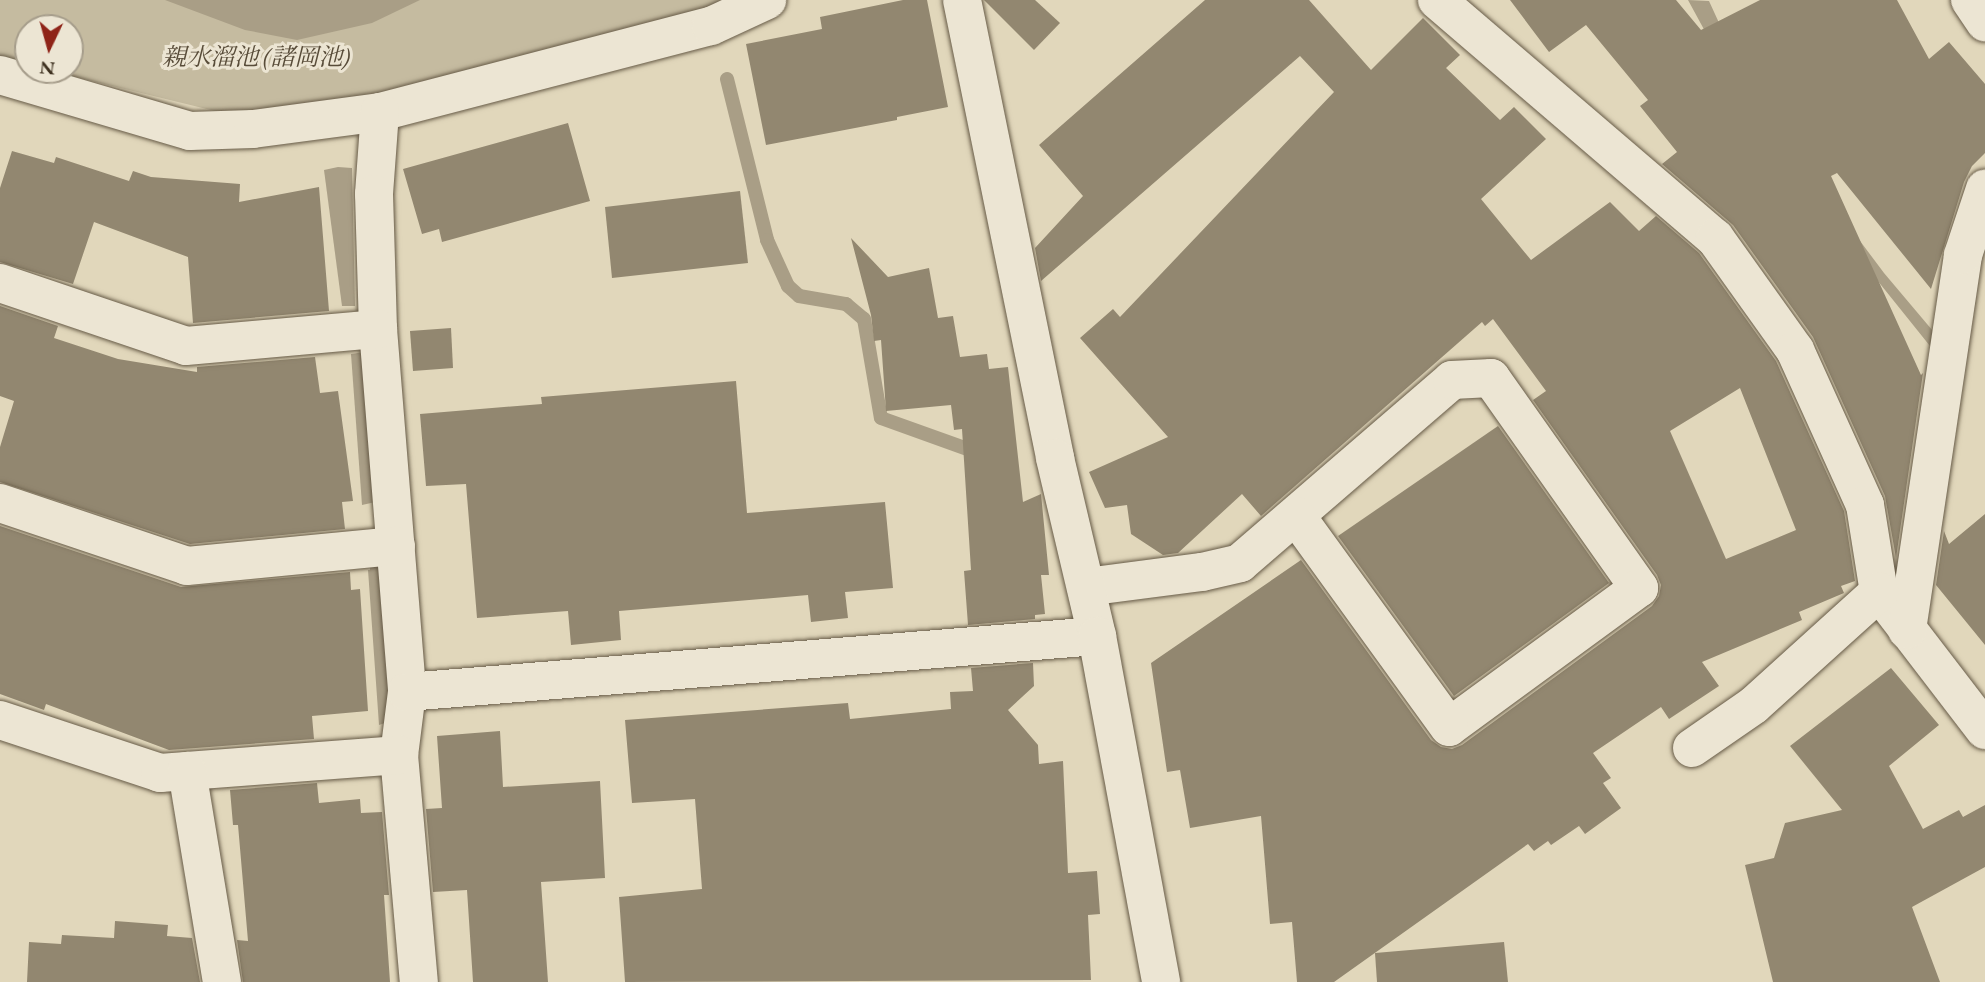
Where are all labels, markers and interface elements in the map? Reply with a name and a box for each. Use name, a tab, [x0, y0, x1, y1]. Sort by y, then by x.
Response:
north arrow	[14, 14, 84, 84]
park label: 親水溜池 (諸岡池)	[162, 43, 350, 71]
text: N	[39, 55, 56, 82]

